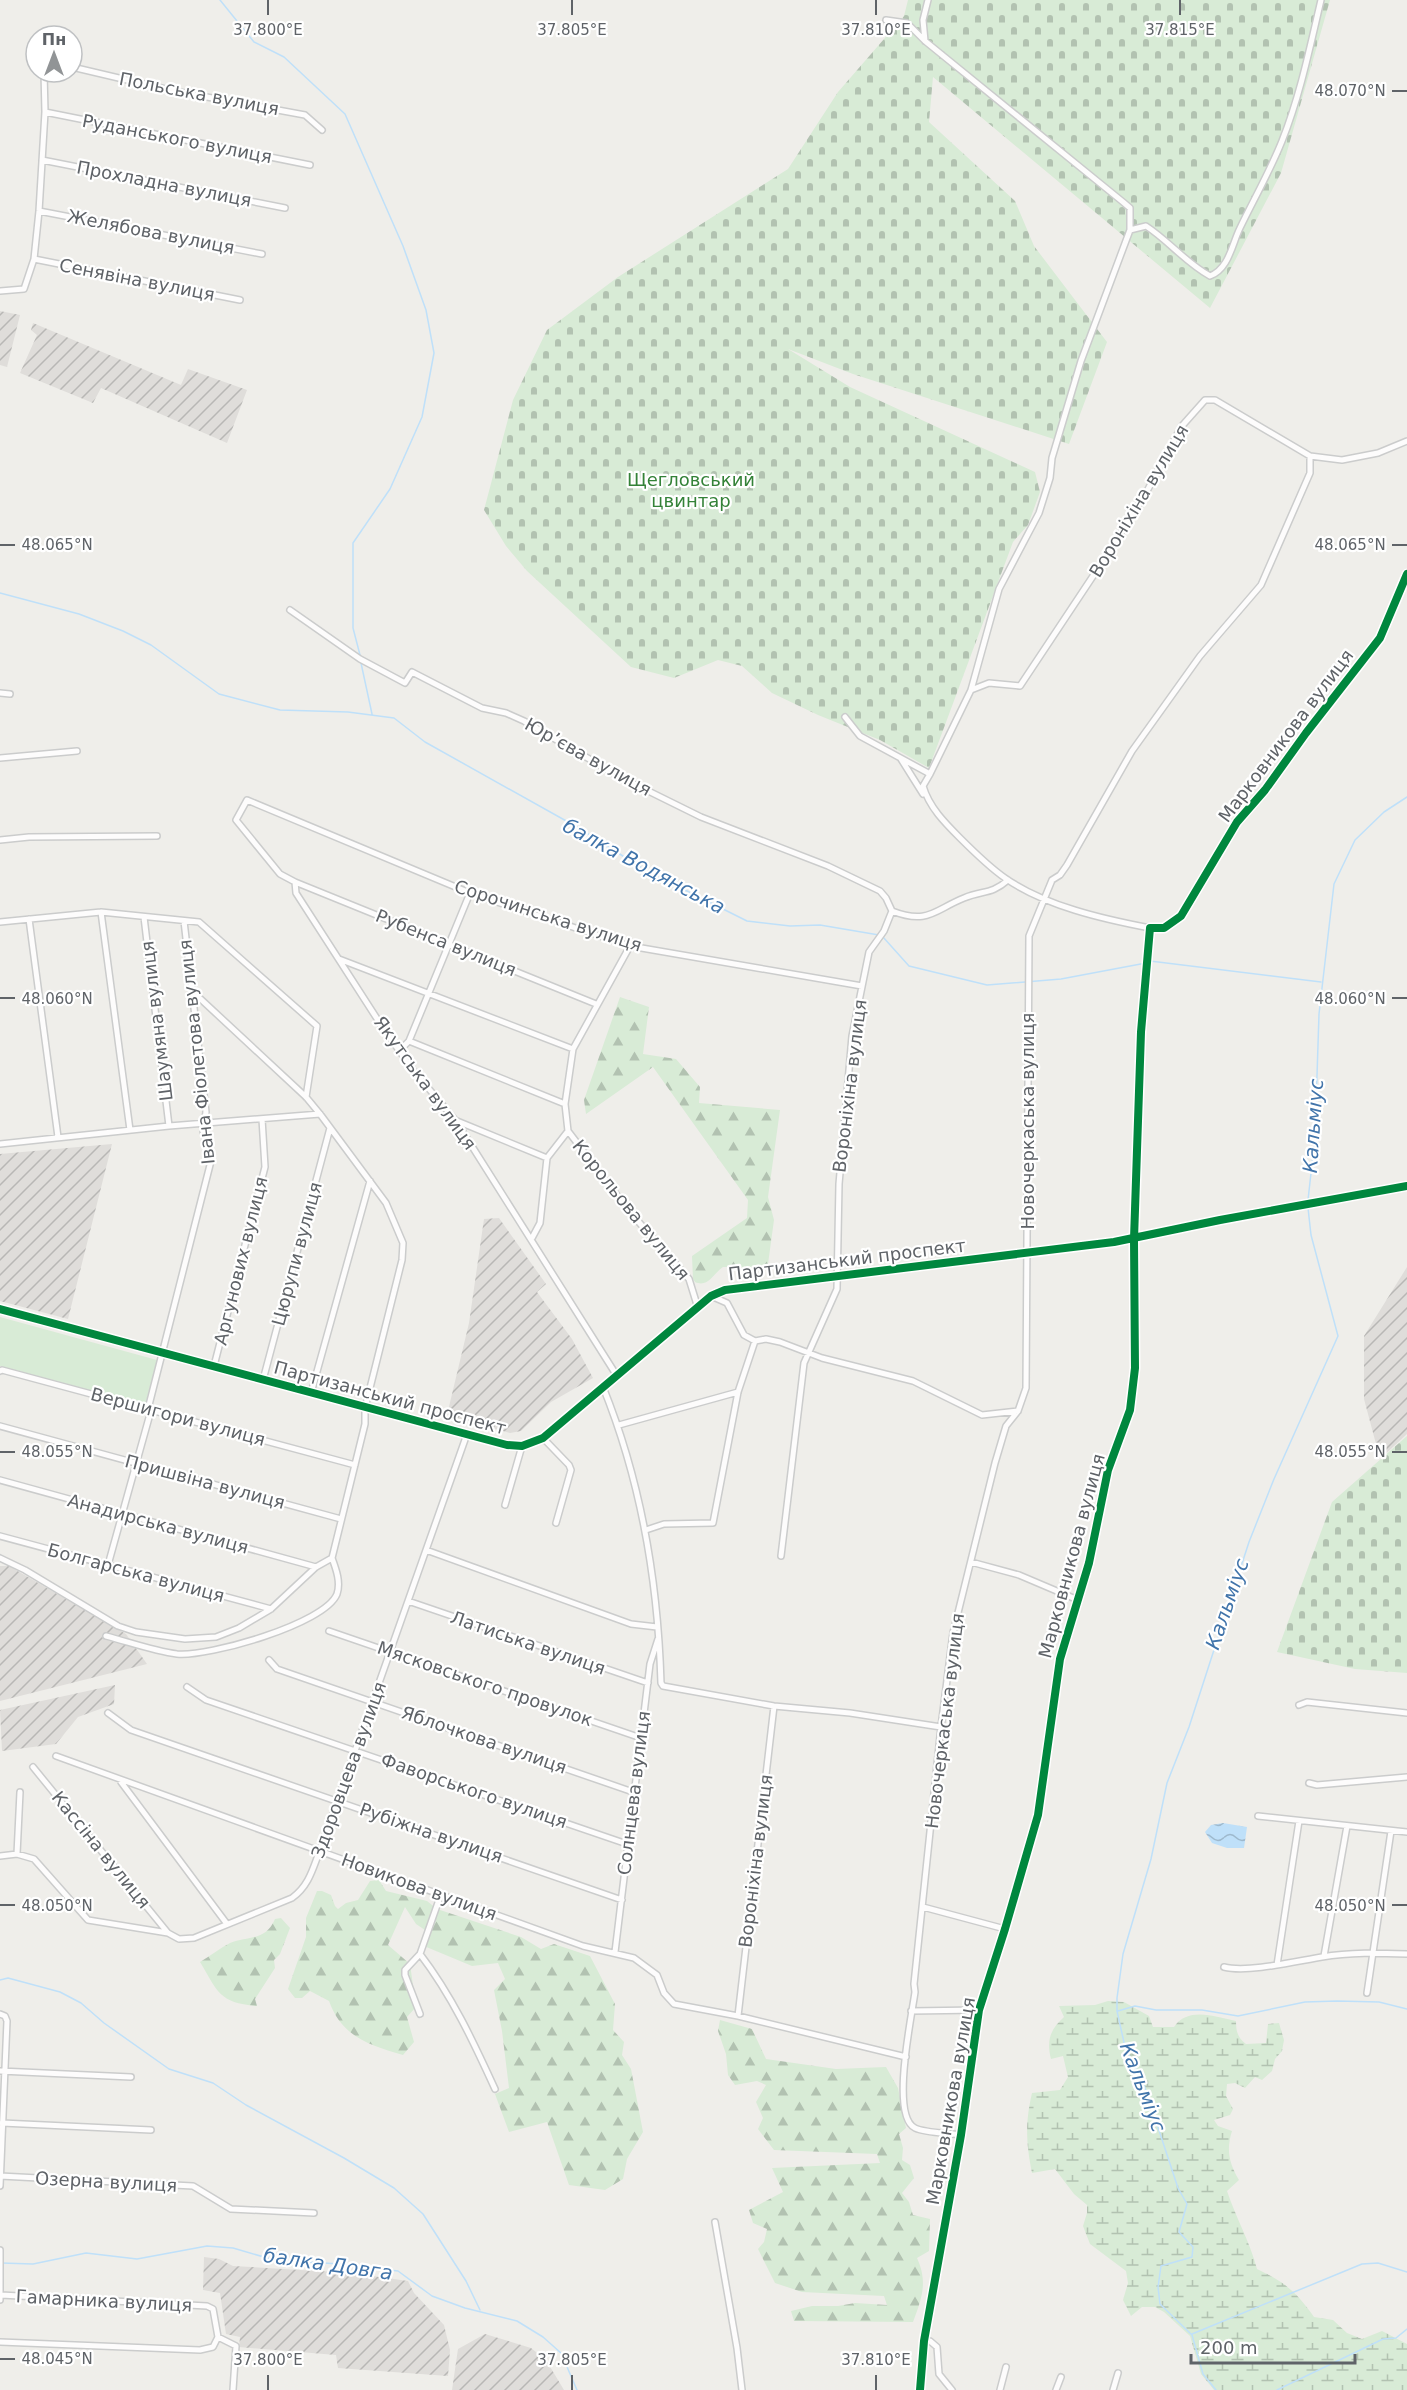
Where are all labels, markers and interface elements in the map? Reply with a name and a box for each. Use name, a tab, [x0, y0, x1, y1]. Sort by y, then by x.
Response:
text: 37.800°E	[233, 21, 303, 39]
text: 37.805°E	[537, 21, 607, 39]
text: 37.810°E	[841, 21, 911, 39]
text: 37.815°E	[1145, 21, 1215, 39]
north arrow	[24, 24, 84, 84]
text: Пн	[42, 30, 66, 49]
street label: Польська вулиця	[117, 68, 281, 119]
text: 48.070°N	[1314, 82, 1386, 100]
street label: Руданського вулиця	[80, 110, 274, 167]
street label: Прохладна вулиця	[75, 156, 253, 211]
street label: Желябова вулиця	[66, 205, 236, 258]
street label: Сенявіна вулиця	[58, 254, 217, 305]
street label: Вороніхіна вулиця	[1085, 421, 1192, 581]
park label: Щегловський цвинтар	[627, 469, 755, 511]
text: 48.065°N	[21, 536, 93, 554]
text: 48.065°N	[1314, 536, 1386, 554]
street label: Марковникова вулиця	[1214, 645, 1357, 826]
street label: Юр’єва вулиця	[521, 713, 655, 800]
water label: балка Водянська	[559, 813, 729, 919]
street label: Сорочинська вулиця	[452, 875, 645, 956]
street label: Рубенса вулиця	[373, 905, 520, 980]
street label: Івана Фіолетова вулиця	[174, 939, 219, 1166]
street label: Шаумяна вулиця	[136, 940, 177, 1102]
text: 48.060°N	[21, 990, 93, 1008]
text: 48.060°N	[1314, 990, 1386, 1008]
street label: Вороніхіна вулиця	[828, 998, 871, 1174]
street label: Якутська вулиця	[370, 1012, 481, 1154]
street label: Новочеркаська вулиця	[1017, 1013, 1038, 1229]
water label: Кальміус	[1298, 1078, 1328, 1174]
street label: Корольова вулиця	[568, 1135, 694, 1284]
street label: Аргунових вулиця	[209, 1174, 272, 1347]
street label: Цюрупи вулиця	[267, 1180, 326, 1328]
street label: Партизанський проспект	[727, 1234, 967, 1285]
street label: Партизанський проспект	[272, 1356, 508, 1439]
street label: Вершигори вулиця	[89, 1383, 268, 1450]
text: 48.055°N	[21, 1443, 93, 1461]
text: 48.055°N	[1314, 1443, 1386, 1461]
street label: Пришвіна вулиця	[123, 1450, 287, 1513]
street label: Марковникова вулиця	[1034, 1451, 1109, 1660]
street label: Анадирська вулиця	[65, 1489, 251, 1558]
street label: Болгарська вулиця	[45, 1539, 227, 1606]
water label: Кальміус	[1200, 1555, 1254, 1653]
street label: Латиська вулиця	[448, 1606, 608, 1679]
street label: Новочеркаська вулиця	[921, 1612, 968, 1830]
street label: Мясковського провулок	[375, 1637, 596, 1730]
street label: Здоровцева вулиця	[307, 1679, 390, 1861]
street label: Яблочкова вулиця	[399, 1701, 570, 1778]
street label: Солнцева вулиця	[613, 1710, 654, 1876]
street label: Фаворського вулиця	[378, 1749, 570, 1832]
street label: Вороніхіна вулиця	[734, 1773, 777, 1949]
street label: Кассіна вулиця	[48, 1787, 155, 1913]
street label: Рубіжна вулиця	[357, 1798, 505, 1867]
street label: Новикова вулиця	[339, 1849, 500, 1924]
text: 48.050°N	[21, 1897, 93, 1915]
text: 48.050°N	[1314, 1897, 1386, 1915]
street label: Марковникова вулиця	[922, 1995, 979, 2207]
water label: Кальміус	[1115, 2039, 1171, 2135]
street label: Озерна вулиця	[34, 2167, 178, 2196]
water label: балка Довга	[262, 2243, 394, 2285]
street label: Гамарника вулиця	[15, 2285, 193, 2316]
scale bar	[1191, 2327, 1354, 2365]
text: 200 m	[1200, 2337, 1258, 2358]
text: 48.045°N	[21, 2350, 93, 2368]
text: 37.800°E	[233, 2351, 303, 2369]
text: 37.805°E	[537, 2351, 607, 2369]
text: 37.810°E	[841, 2351, 911, 2369]

